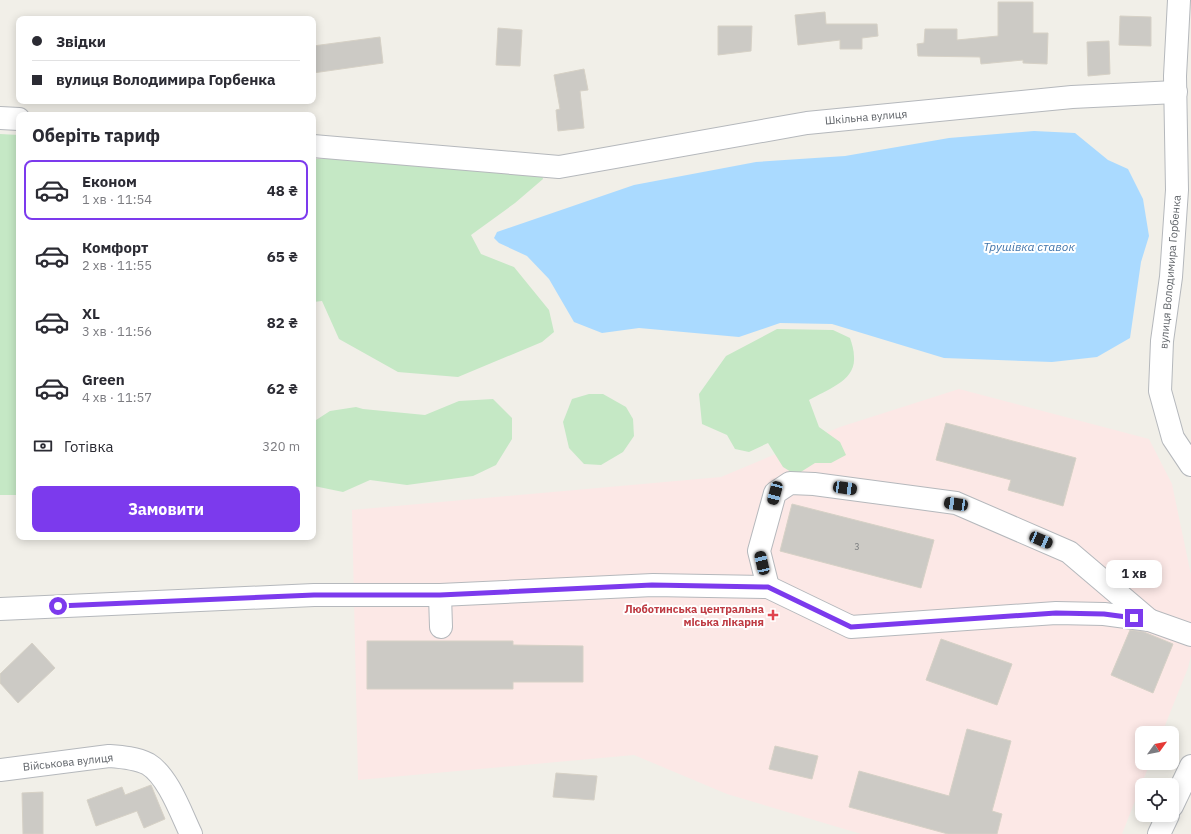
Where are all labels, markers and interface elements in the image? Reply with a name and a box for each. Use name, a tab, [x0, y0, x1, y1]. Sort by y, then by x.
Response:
text: Звідки	[56, 32, 106, 51]
text: вулиця Володимира Горбенка	[56, 70, 276, 89]
street label: Шкільна вулиця	[824, 106, 908, 128]
text: Оберіть тариф	[32, 124, 160, 147]
icon: car	[34, 172, 70, 208]
text: Економ	[82, 172, 137, 191]
text: 48 ₴	[267, 181, 298, 200]
text: 1 хв · 11:54	[82, 191, 152, 208]
street label: вулиця Володимира Горбенка	[1156, 194, 1184, 349]
icon: car	[34, 238, 70, 274]
text: Комфорт	[82, 238, 148, 257]
water label: Трушівка ставок	[983, 239, 1075, 254]
text: 65 ₴	[267, 247, 298, 266]
text: 2 хв · 11:55	[82, 257, 152, 274]
icon: car	[34, 304, 70, 340]
text: XL	[82, 304, 100, 323]
text: 82 ₴	[267, 313, 298, 332]
text: 3 хв · 11:56	[82, 323, 152, 340]
icon: car	[34, 370, 70, 406]
text: Green	[82, 370, 125, 389]
text: 62 ₴	[267, 379, 298, 398]
text: 4 хв · 11:57	[82, 389, 152, 406]
icon: cash	[32, 435, 54, 457]
text: Готівка	[64, 437, 114, 456]
text: 320 m	[262, 438, 300, 455]
car	[766, 480, 784, 506]
car	[832, 480, 858, 496]
button: Замовити	[32, 486, 300, 532]
car	[943, 496, 969, 512]
car	[1028, 530, 1054, 550]
house number: 3	[854, 541, 860, 552]
car	[753, 550, 771, 576]
callout: 1 хв	[1106, 560, 1162, 588]
text: 1 хв	[1121, 565, 1147, 582]
route start	[49, 597, 67, 615]
place label: Люботинська центральна міська лікарня	[624, 602, 764, 629]
marker: Люботинська центральна міська лікарня	[767, 609, 779, 621]
route end	[1125, 609, 1143, 627]
north arrow	[1135, 726, 1179, 770]
map controls	[1135, 726, 1179, 822]
street label: Військова вулиця	[22, 750, 114, 774]
button: locate	[1135, 778, 1179, 822]

